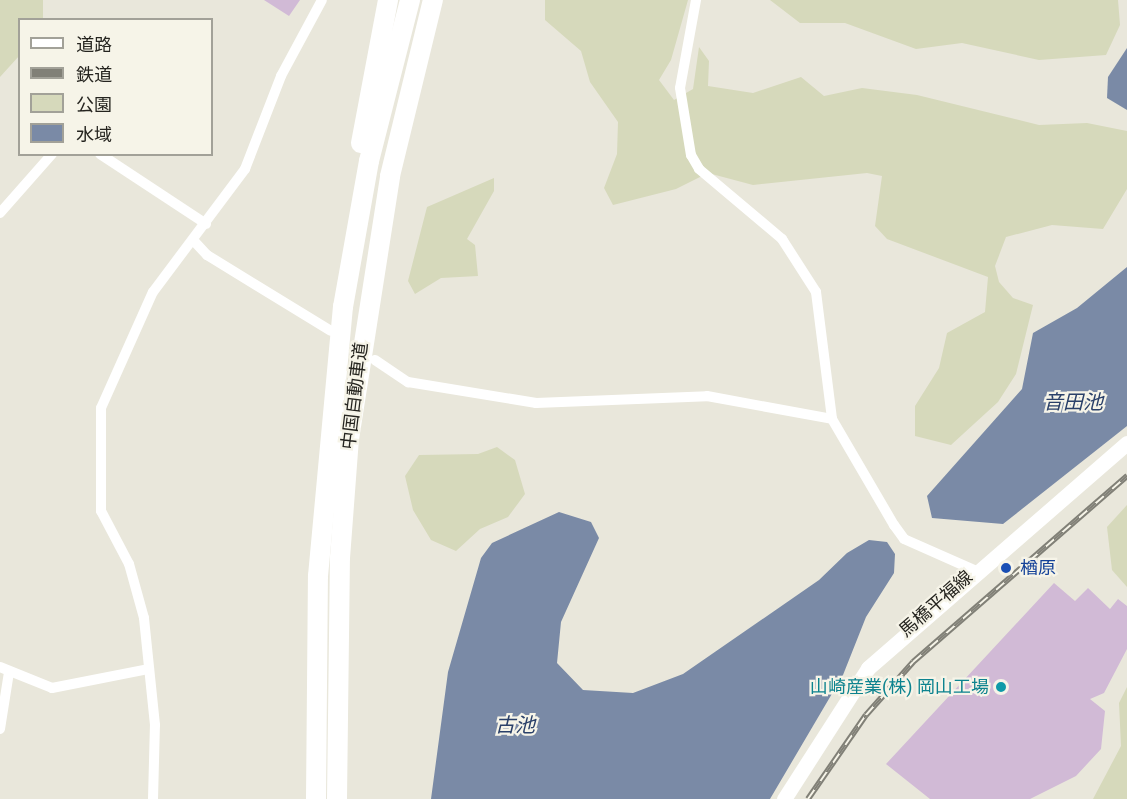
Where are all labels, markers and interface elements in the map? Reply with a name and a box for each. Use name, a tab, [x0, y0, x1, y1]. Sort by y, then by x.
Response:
legend	[18, 18, 213, 156]
text: 道路	[76, 34, 112, 55]
text: 鉄道	[76, 64, 112, 85]
text: 公園	[76, 94, 112, 115]
text: 水域	[76, 124, 112, 145]
street label: 中国自動車道	[338, 341, 372, 451]
water label: 音田池	[1043, 390, 1103, 414]
place label: 楢原	[1020, 557, 1056, 579]
marker: 楢原	[997, 559, 1015, 577]
street label: 馬橋平福線	[895, 566, 977, 642]
place label: 山崎産業(株) 岡山工場	[810, 676, 989, 698]
marker: 山崎産業(株) 岡山工場	[994, 680, 1008, 694]
water label: 古池	[495, 713, 535, 737]

